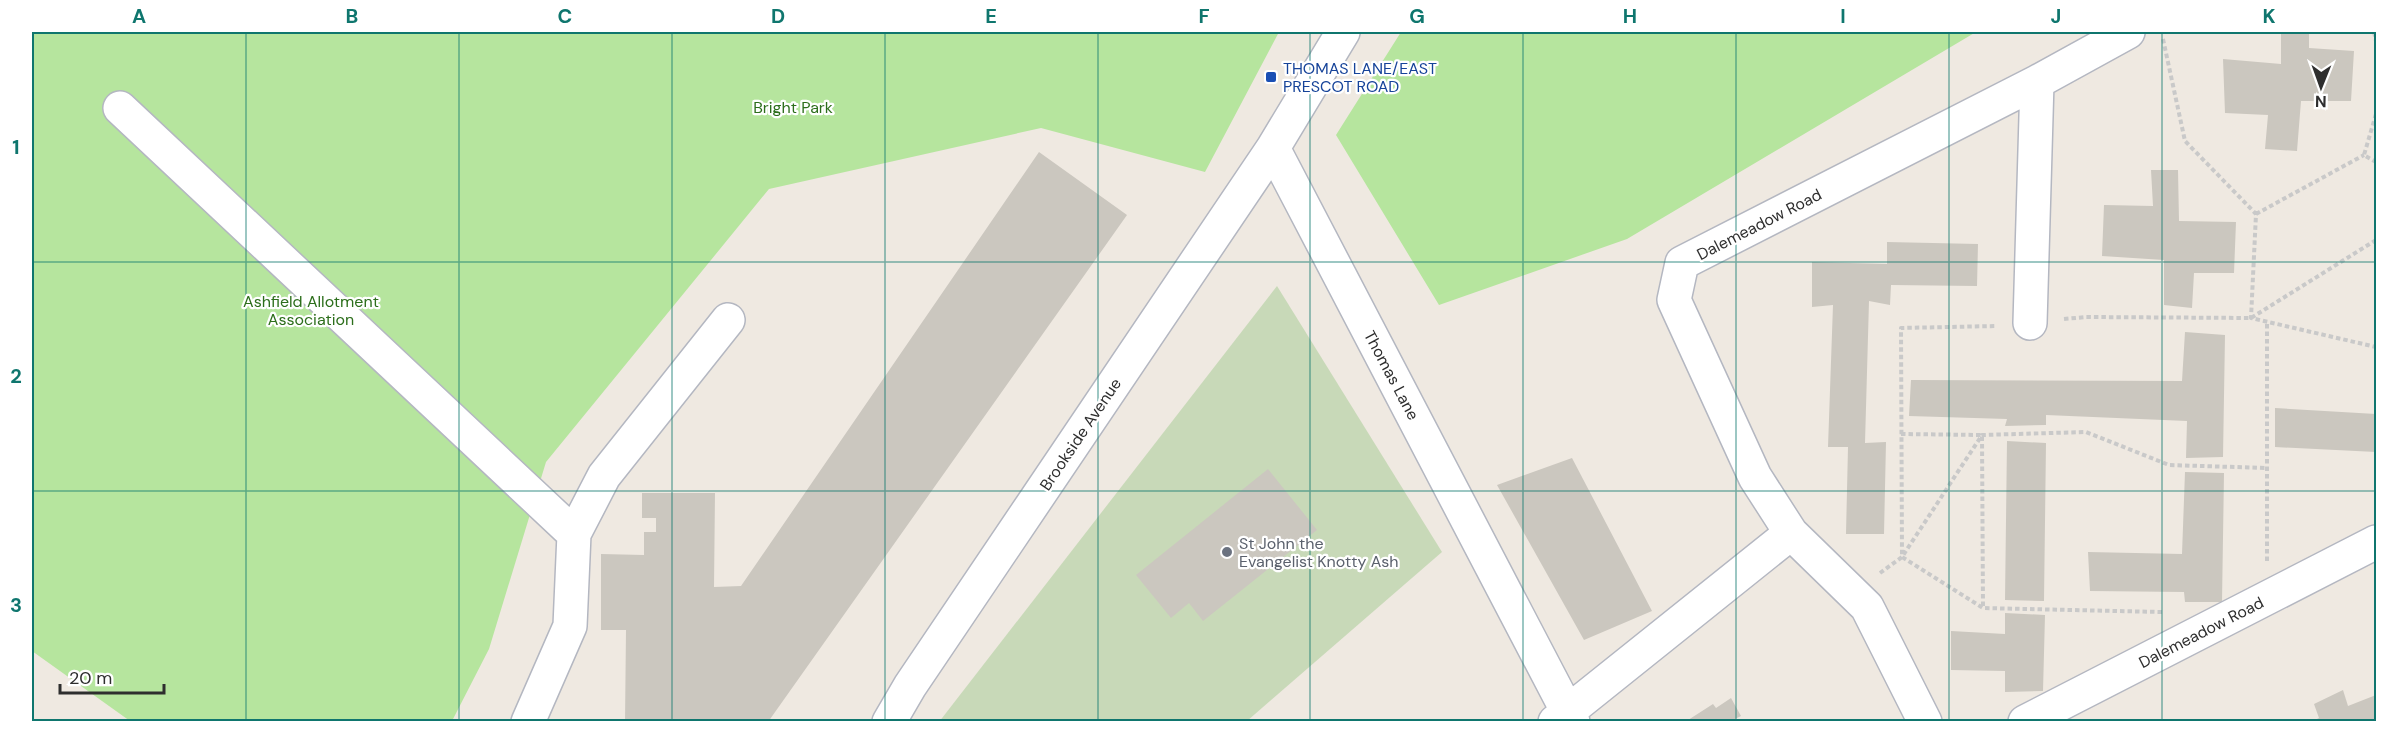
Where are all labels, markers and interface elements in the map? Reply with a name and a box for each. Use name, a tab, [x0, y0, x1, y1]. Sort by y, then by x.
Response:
text: A	[132, 3, 146, 29]
text: B	[346, 3, 358, 29]
text: C	[558, 3, 572, 29]
text: D	[771, 3, 785, 29]
text: E	[985, 3, 997, 29]
text: F	[1198, 3, 1210, 29]
text: G	[1409, 3, 1425, 29]
text: H	[1623, 3, 1637, 29]
text: I	[1840, 3, 1846, 29]
text: J	[2051, 3, 2061, 29]
text: K	[2262, 3, 2276, 29]
north arrow	[2291, 57, 2351, 117]
place label: THOMAS LANE/EAST PRESCOT ROAD	[1283, 58, 1437, 97]
marker: THOMAS LANE/EAST PRESCOT ROAD	[1264, 70, 1278, 84]
text: N	[2315, 91, 2327, 112]
park label: Bright Park	[753, 97, 833, 118]
text: 1	[12, 134, 20, 160]
street label: Dalemeadow Road	[1693, 184, 1825, 265]
park label: Ashfield Allotment Association	[243, 291, 379, 330]
street label: Thomas Lane	[1359, 327, 1424, 424]
text: 2	[10, 363, 22, 389]
street label: Brookside Avenue	[1035, 374, 1126, 495]
place label: St John the Evangelist Knotty Ash	[1239, 533, 1399, 572]
marker: St John the Evangelist Knotty Ash	[1220, 545, 1234, 559]
text: 3	[10, 592, 22, 618]
street label: Dalemeadow Road	[2135, 592, 2267, 673]
scale bar	[60, 657, 164, 695]
text: 20 m	[69, 666, 112, 690]

